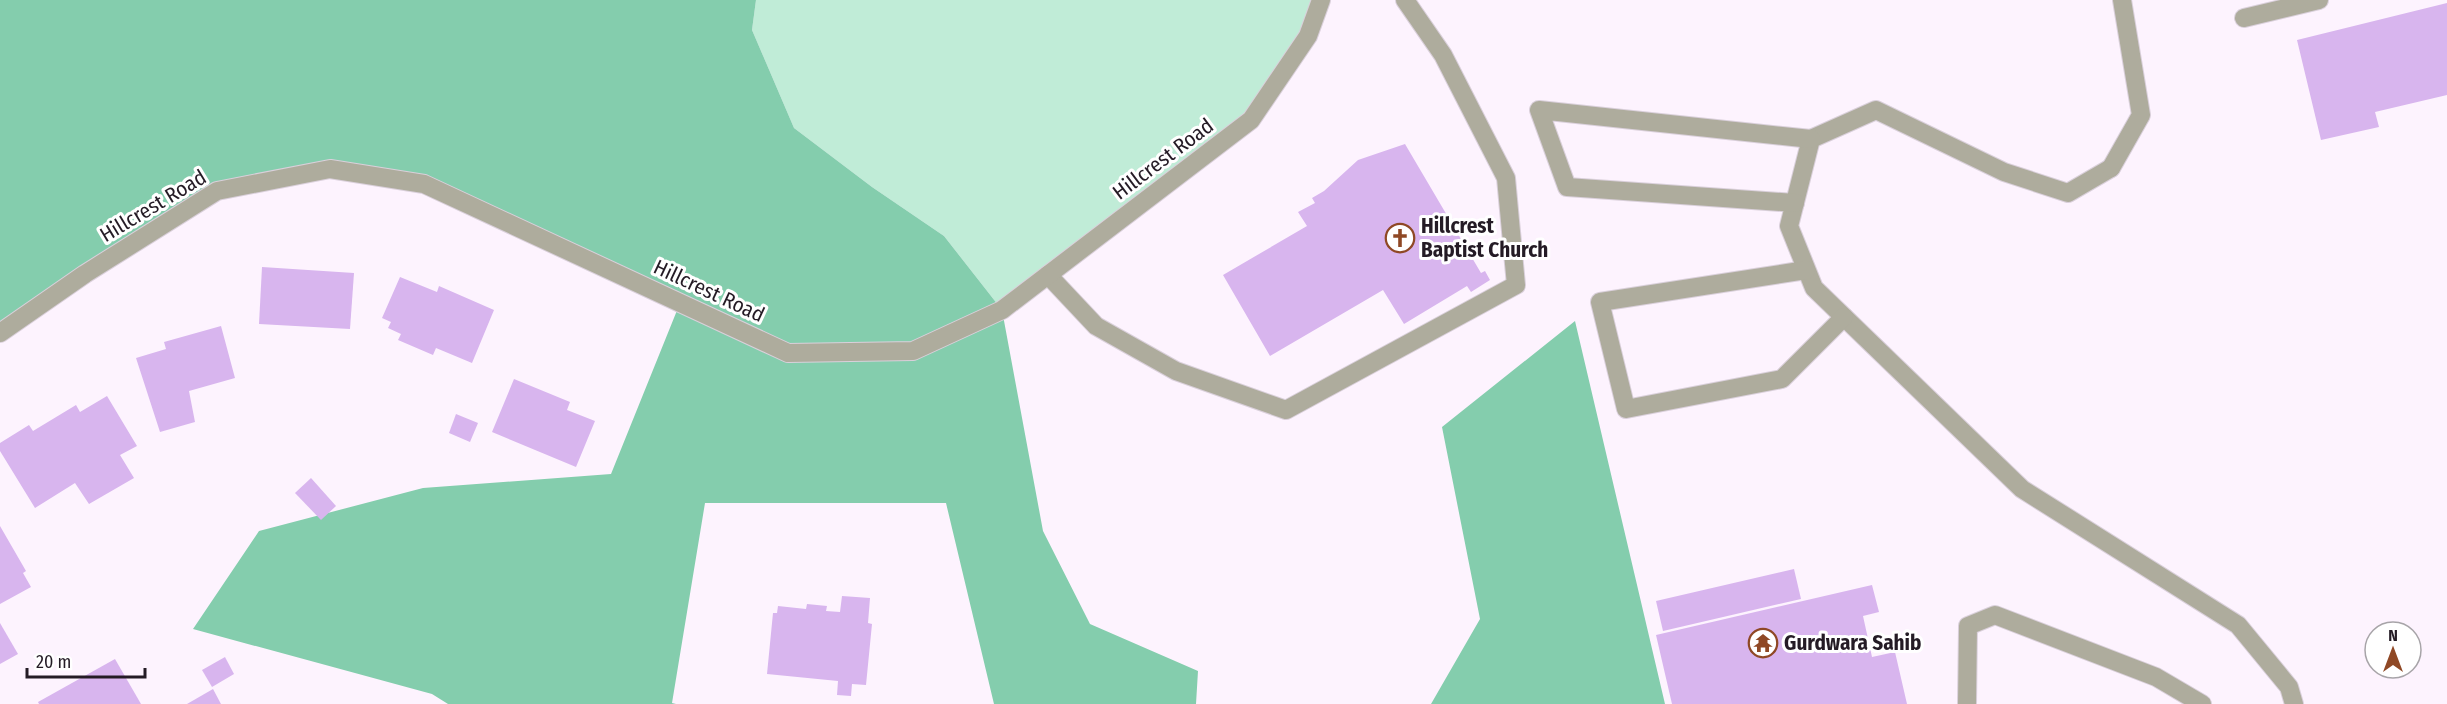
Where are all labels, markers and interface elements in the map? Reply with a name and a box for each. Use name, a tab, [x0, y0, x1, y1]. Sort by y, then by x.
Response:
street label: Hillcrest Road	[1107, 113, 1219, 205]
street label: Hillcrest Road	[95, 164, 211, 248]
place label: Hillcrest Baptist Church	[1421, 213, 1548, 263]
church icon: Hillcrest Baptist Church	[1384, 222, 1416, 254]
street label: Hillcrest Road	[649, 254, 769, 328]
north arrow	[2363, 620, 2423, 680]
text: N	[2388, 626, 2398, 645]
temple icon: Gurdwara Sahib	[1747, 627, 1779, 659]
place label: Gurdwara Sahib	[1784, 630, 1921, 656]
scale bar	[27, 641, 146, 679]
text: 20 m	[36, 651, 71, 673]

